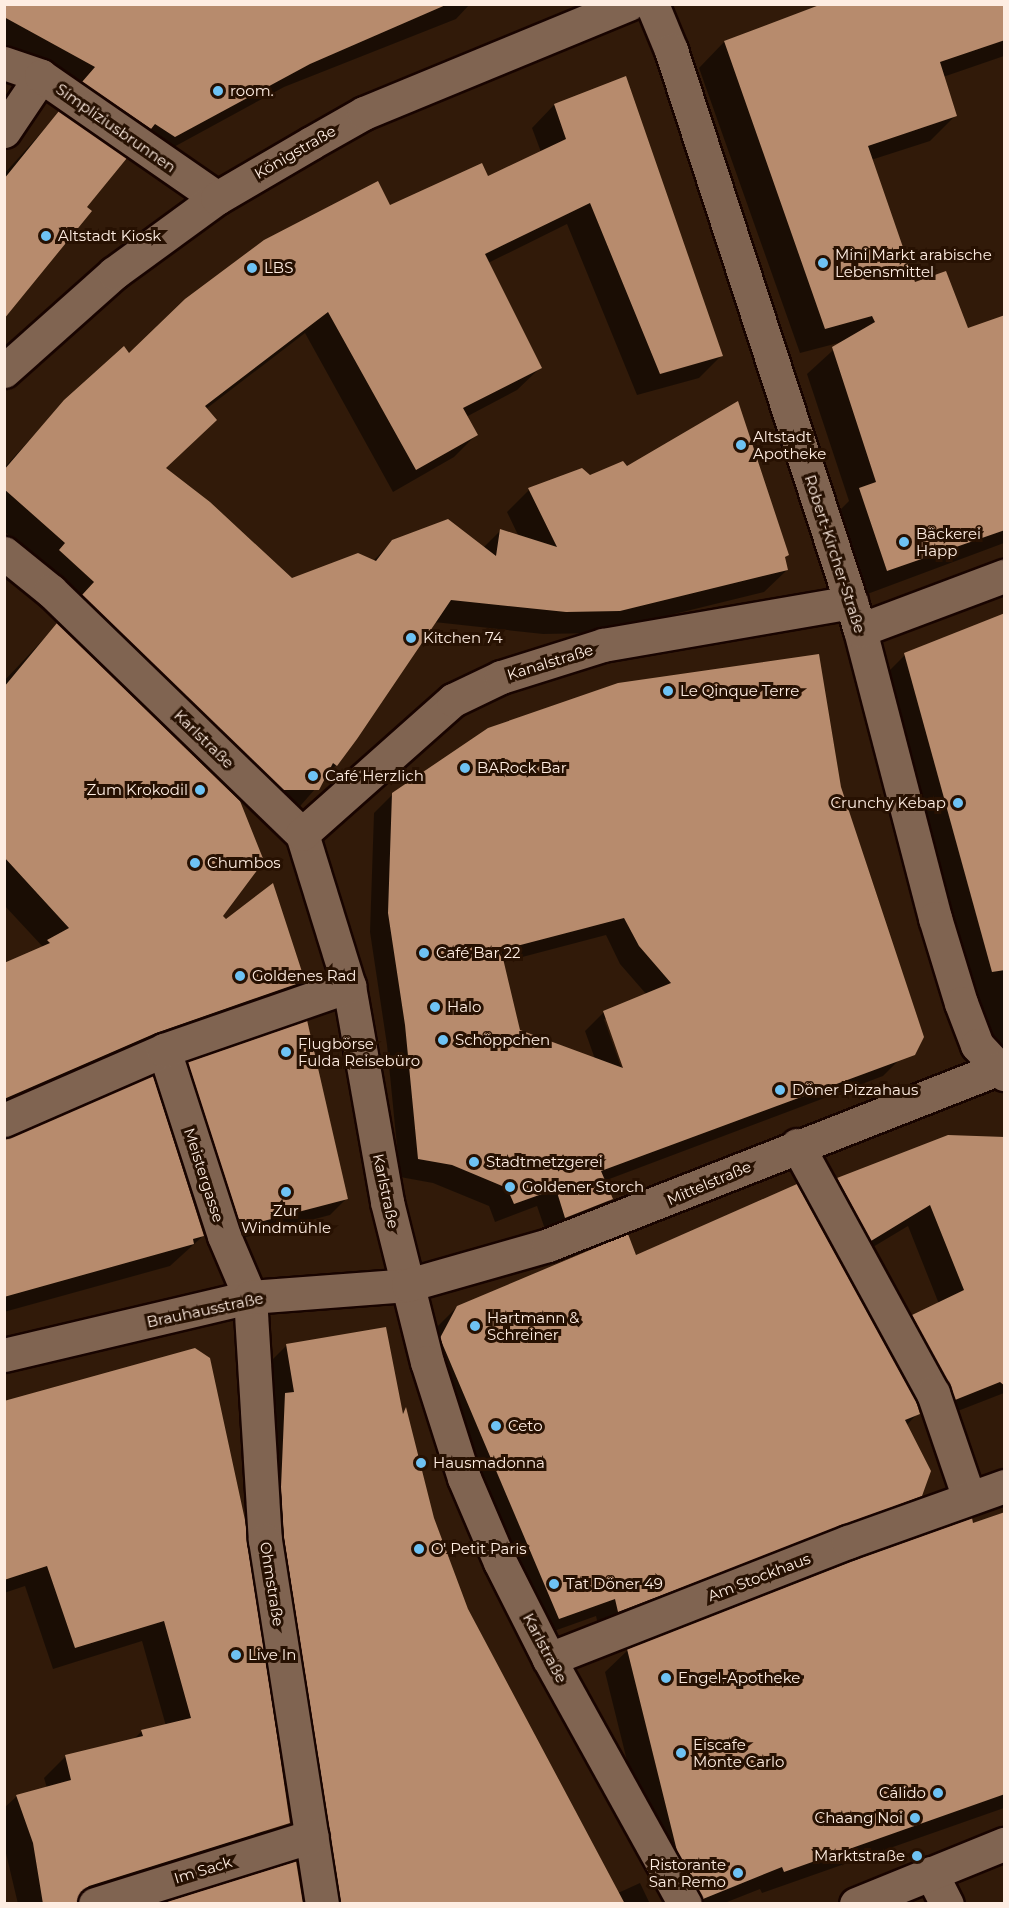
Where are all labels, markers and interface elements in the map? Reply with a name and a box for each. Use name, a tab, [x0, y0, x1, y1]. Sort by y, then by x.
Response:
street label: Simpliziusbrunnen	[53, 80, 179, 176]
place label: room.	[230, 82, 274, 100]
marker: room.	[211, 84, 225, 98]
street label: Königstraße	[251, 121, 339, 183]
place label: Altstadt Kiosk	[58, 227, 161, 245]
marker: Altstadt Kiosk	[39, 229, 53, 243]
place label: Mini Markt arabische Lebensmittel	[835, 245, 992, 280]
marker: Mini Markt arabische Lebensmittel	[816, 256, 830, 270]
place label: LBS	[264, 259, 293, 277]
marker: LBS	[245, 261, 259, 275]
place label: Altstadt Apotheke	[753, 427, 826, 462]
marker: Altstadt Apotheke	[734, 438, 748, 452]
street label: Robert-Kircher-Straße	[801, 473, 869, 635]
place label: Bäckerei Happ	[916, 524, 981, 559]
marker: Bäckerei Happ	[897, 535, 911, 549]
place label: Kitchen 74	[423, 629, 503, 647]
marker: Kitchen 74	[404, 631, 418, 645]
street label: Kanalstraße	[505, 640, 595, 684]
place label: Le Qinque Terre	[680, 682, 799, 700]
marker: Le Qinque Terre	[661, 684, 675, 698]
street label: Karlstraße	[170, 706, 238, 772]
place label: BARock Bar	[477, 759, 567, 777]
marker: BARock Bar	[458, 761, 472, 775]
place label: Café Herzlich	[325, 767, 424, 785]
marker: Café Herzlich	[306, 769, 320, 783]
place label: Zum Krokodil	[86, 781, 188, 799]
marker: Zum Krokodil	[193, 783, 207, 797]
place label: Crunchy Kebap	[830, 794, 946, 812]
marker: Crunchy Kebap	[951, 796, 965, 810]
place label: Chumbos	[207, 854, 281, 872]
marker: Chumbos	[188, 856, 202, 870]
place label: Café Bar 22	[436, 944, 520, 962]
marker: Café Bar 22	[417, 946, 431, 960]
place label: Goldenes Rad	[252, 967, 357, 985]
marker: Goldenes Rad	[233, 969, 247, 983]
place label: Halo	[447, 998, 481, 1016]
marker: Halo	[428, 1000, 442, 1014]
place label: Schöppchen	[455, 1031, 550, 1049]
marker: Schöppchen	[436, 1033, 450, 1047]
place label: Flugbörse Fulda Reisebüro	[298, 1034, 420, 1069]
marker: Flugbörse Fulda Reisebüro	[279, 1045, 293, 1059]
place label: Döner Pizzahaus	[792, 1081, 918, 1099]
marker: Döner Pizzahaus	[773, 1083, 787, 1097]
street label: Meistergasse	[180, 1125, 228, 1225]
street label: Karlstraße	[369, 1152, 403, 1230]
place label: Stadtmetzgerei	[486, 1153, 603, 1171]
marker: Stadtmetzgerei	[467, 1155, 481, 1169]
street label: Mittelstraße	[664, 1157, 754, 1209]
place label: Goldener Storch	[522, 1178, 644, 1196]
marker: Goldener Storch	[503, 1180, 517, 1194]
marker: Zur Windmühle	[279, 1185, 293, 1199]
place label: Zur Windmühle	[241, 1201, 331, 1236]
street label: Brauhausstraße	[145, 1289, 265, 1331]
place label: Hartmann & Schreiner	[487, 1308, 579, 1343]
marker: Hartmann & Schreiner	[468, 1319, 482, 1333]
place label: Ceto	[508, 1417, 543, 1435]
marker: Ceto	[489, 1419, 503, 1433]
place label: Hausmadonna	[433, 1454, 545, 1472]
marker: Hausmadonna	[414, 1456, 428, 1470]
street label: Ohmstraße	[256, 1540, 288, 1628]
place label: O' Petit Paris	[431, 1540, 527, 1558]
marker: O' Petit Paris	[412, 1542, 426, 1556]
street label: Am Stockhaus	[705, 1549, 813, 1605]
place label: Tat Döner 49	[566, 1575, 663, 1593]
marker: Tat Döner 49	[547, 1577, 561, 1591]
street label: Karlstraße	[519, 1610, 571, 1686]
place label: Live In	[248, 1646, 296, 1664]
marker: Live In	[229, 1648, 243, 1662]
place label: Engel-Apotheke	[678, 1669, 800, 1687]
marker: Engel-Apotheke	[659, 1671, 673, 1685]
place label: Eiscafe Monte Carlo	[693, 1735, 784, 1770]
marker: Eiscafe Monte Carlo	[674, 1746, 688, 1760]
place label: Cálido	[879, 1784, 926, 1802]
marker: Cálido	[931, 1786, 945, 1800]
place label: Chaang Noi	[815, 1809, 903, 1827]
marker: Chaang Noi	[908, 1811, 922, 1825]
place label: Marktstraße	[814, 1847, 905, 1865]
marker: Marktstraße	[910, 1849, 924, 1863]
street label: Im Sack	[172, 1853, 234, 1887]
place label: Ristorante San Remo	[649, 1855, 726, 1890]
marker: Ristorante San Remo	[731, 1866, 745, 1880]

